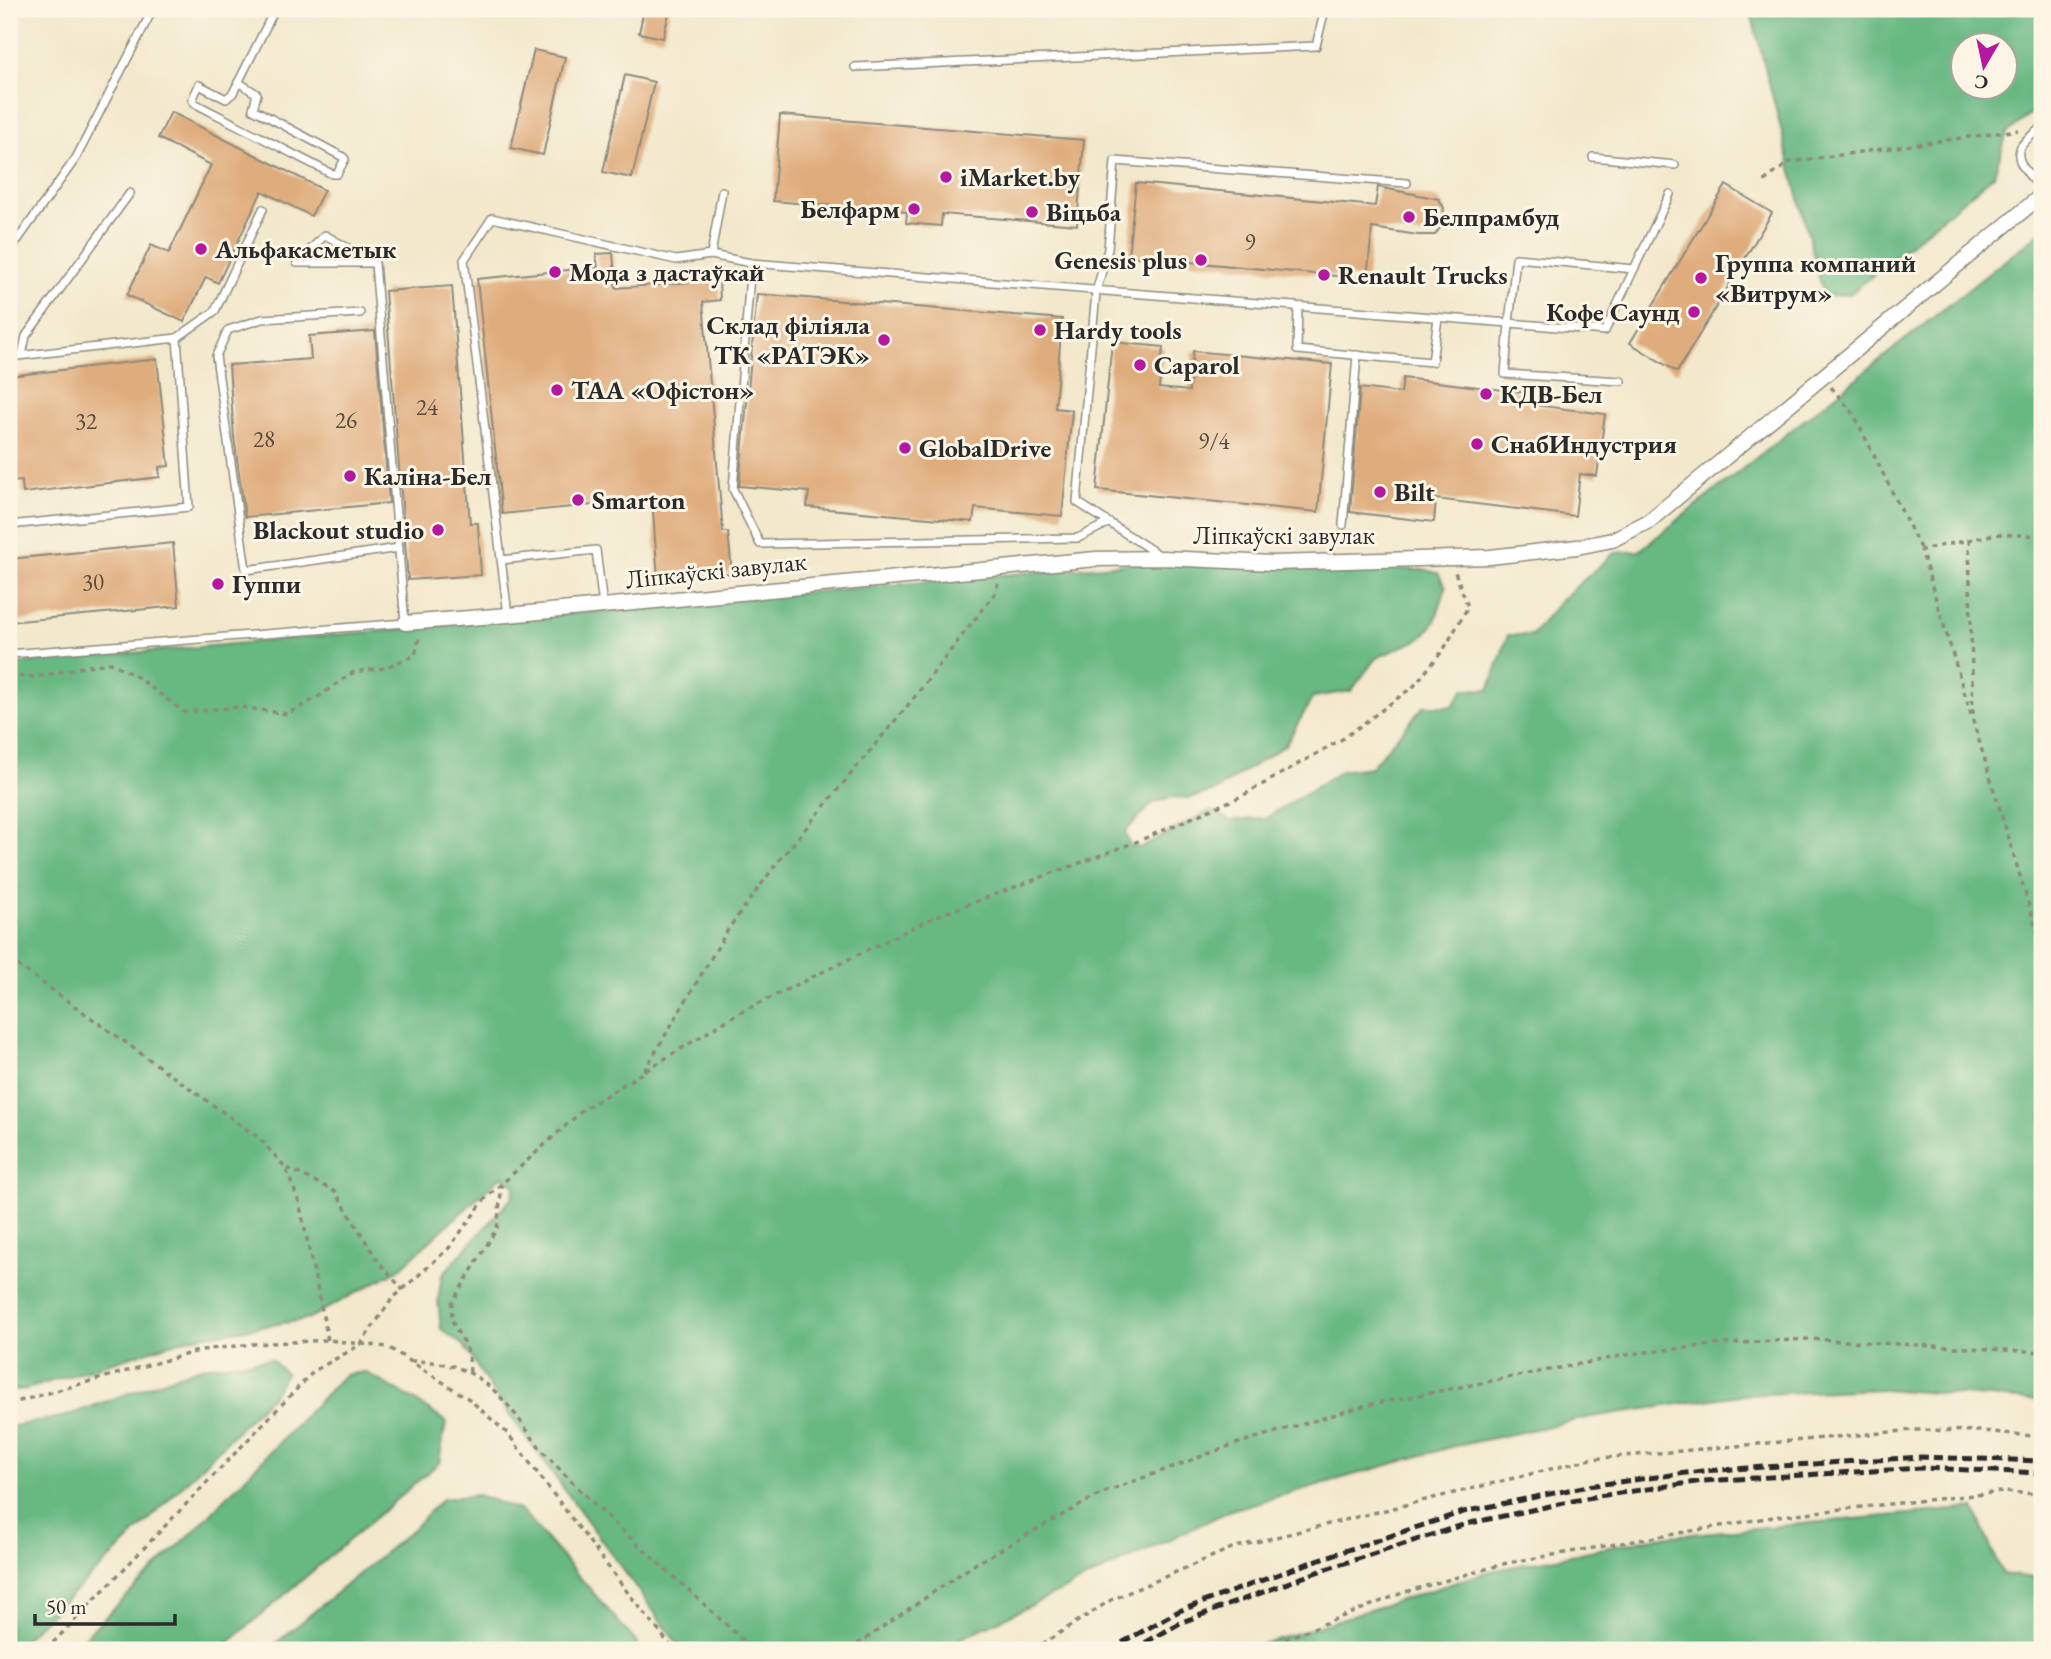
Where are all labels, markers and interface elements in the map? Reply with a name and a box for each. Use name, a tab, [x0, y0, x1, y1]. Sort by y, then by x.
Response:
north arrow	[1950, 32, 2020, 102]
text: С	[1973, 69, 1990, 96]
place label: iMarket.by	[960, 160, 1080, 194]
marker: iMarket.by	[938, 169, 954, 185]
place label: Белфарм	[800, 192, 900, 226]
place label: Віцьба	[1046, 195, 1122, 229]
place label: Белпрамбуд	[1423, 200, 1560, 234]
marker: Белфарм	[906, 201, 922, 217]
marker: Віцьба	[1024, 204, 1040, 220]
marker: Белпрамбуд	[1401, 209, 1417, 225]
house number: 9	[1244, 227, 1256, 257]
place label: Альфакасметык	[214, 232, 397, 266]
marker: Альфакасметык	[193, 241, 209, 257]
place label: Genesis plus	[1055, 243, 1187, 277]
place label: Группа компаний «Витрум»	[1715, 246, 1916, 310]
marker: Genesis plus	[1193, 252, 1209, 268]
place label: Мода з дастаўкай	[569, 255, 764, 289]
place label: Renault Trucks	[1338, 258, 1508, 292]
marker: Мода з дастаўкай	[547, 264, 563, 280]
marker: Renault Trucks	[1316, 267, 1332, 283]
marker: Группа компаний «Витрум»	[1693, 270, 1709, 286]
place label: Кофе Саунд	[1546, 295, 1680, 329]
marker: Кофе Саунд	[1686, 304, 1702, 320]
place label: Склад філіяла ТК «РАТЭК»	[706, 308, 871, 372]
place label: Hardy tools	[1054, 313, 1182, 347]
marker: Hardy tools	[1032, 322, 1048, 338]
marker: Склад філіяла ТК «РАТЭК»	[876, 332, 892, 348]
place label: Caparol	[1154, 348, 1240, 382]
marker: Caparol	[1132, 357, 1148, 373]
place label: ТАА «Офістон»	[571, 373, 754, 407]
place label: КДВ-Бел	[1500, 377, 1602, 411]
marker: ТАА «Офістон»	[549, 382, 565, 398]
marker: КДВ-Бел	[1478, 386, 1494, 402]
house number: 24	[416, 392, 439, 422]
house number: 26	[335, 405, 357, 435]
house number: 32	[75, 406, 97, 436]
house number: 28	[253, 424, 275, 454]
house number: 9/4	[1198, 426, 1231, 456]
place label: СнабИндустрия	[1491, 427, 1677, 461]
place label: GlobalDrive	[919, 431, 1051, 465]
marker: СнабИндустрия	[1469, 436, 1485, 452]
marker: GlobalDrive	[897, 440, 913, 456]
place label: Каліна-Бел	[364, 459, 491, 493]
marker: Каліна-Бел	[342, 468, 358, 484]
place label: Bilt	[1394, 475, 1435, 509]
place label: Smarton	[592, 483, 686, 517]
marker: Bilt	[1372, 484, 1388, 500]
marker: Smarton	[570, 492, 586, 508]
place label: Blackout studio	[253, 513, 424, 547]
street label: Ліпкаўскі завулак	[1193, 518, 1376, 552]
marker: Blackout studio	[430, 522, 446, 538]
street label: Ліпкаўскі завулак	[624, 544, 809, 596]
house number: 30	[82, 567, 104, 597]
place label: Гуппи	[232, 567, 301, 601]
marker: Гуппи	[210, 576, 226, 592]
scale bar	[35, 1582, 175, 1626]
text: 50 m	[46, 1593, 87, 1620]

